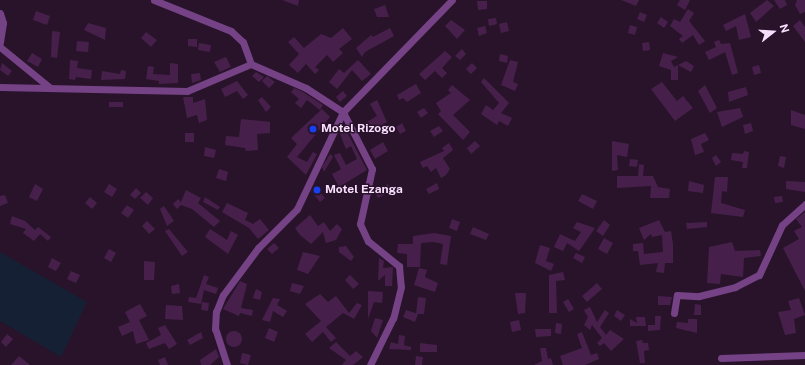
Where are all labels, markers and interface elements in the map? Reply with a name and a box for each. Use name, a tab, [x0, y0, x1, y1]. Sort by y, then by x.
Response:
north arrow	[753, 12, 793, 52]
text: N	[777, 23, 791, 34]
place label: Motel Rizogo	[321, 122, 395, 136]
marker: Motel Rizogo	[308, 124, 318, 134]
place label: Motel Ezanga	[325, 183, 403, 197]
marker: Motel Ezanga	[312, 185, 322, 195]

